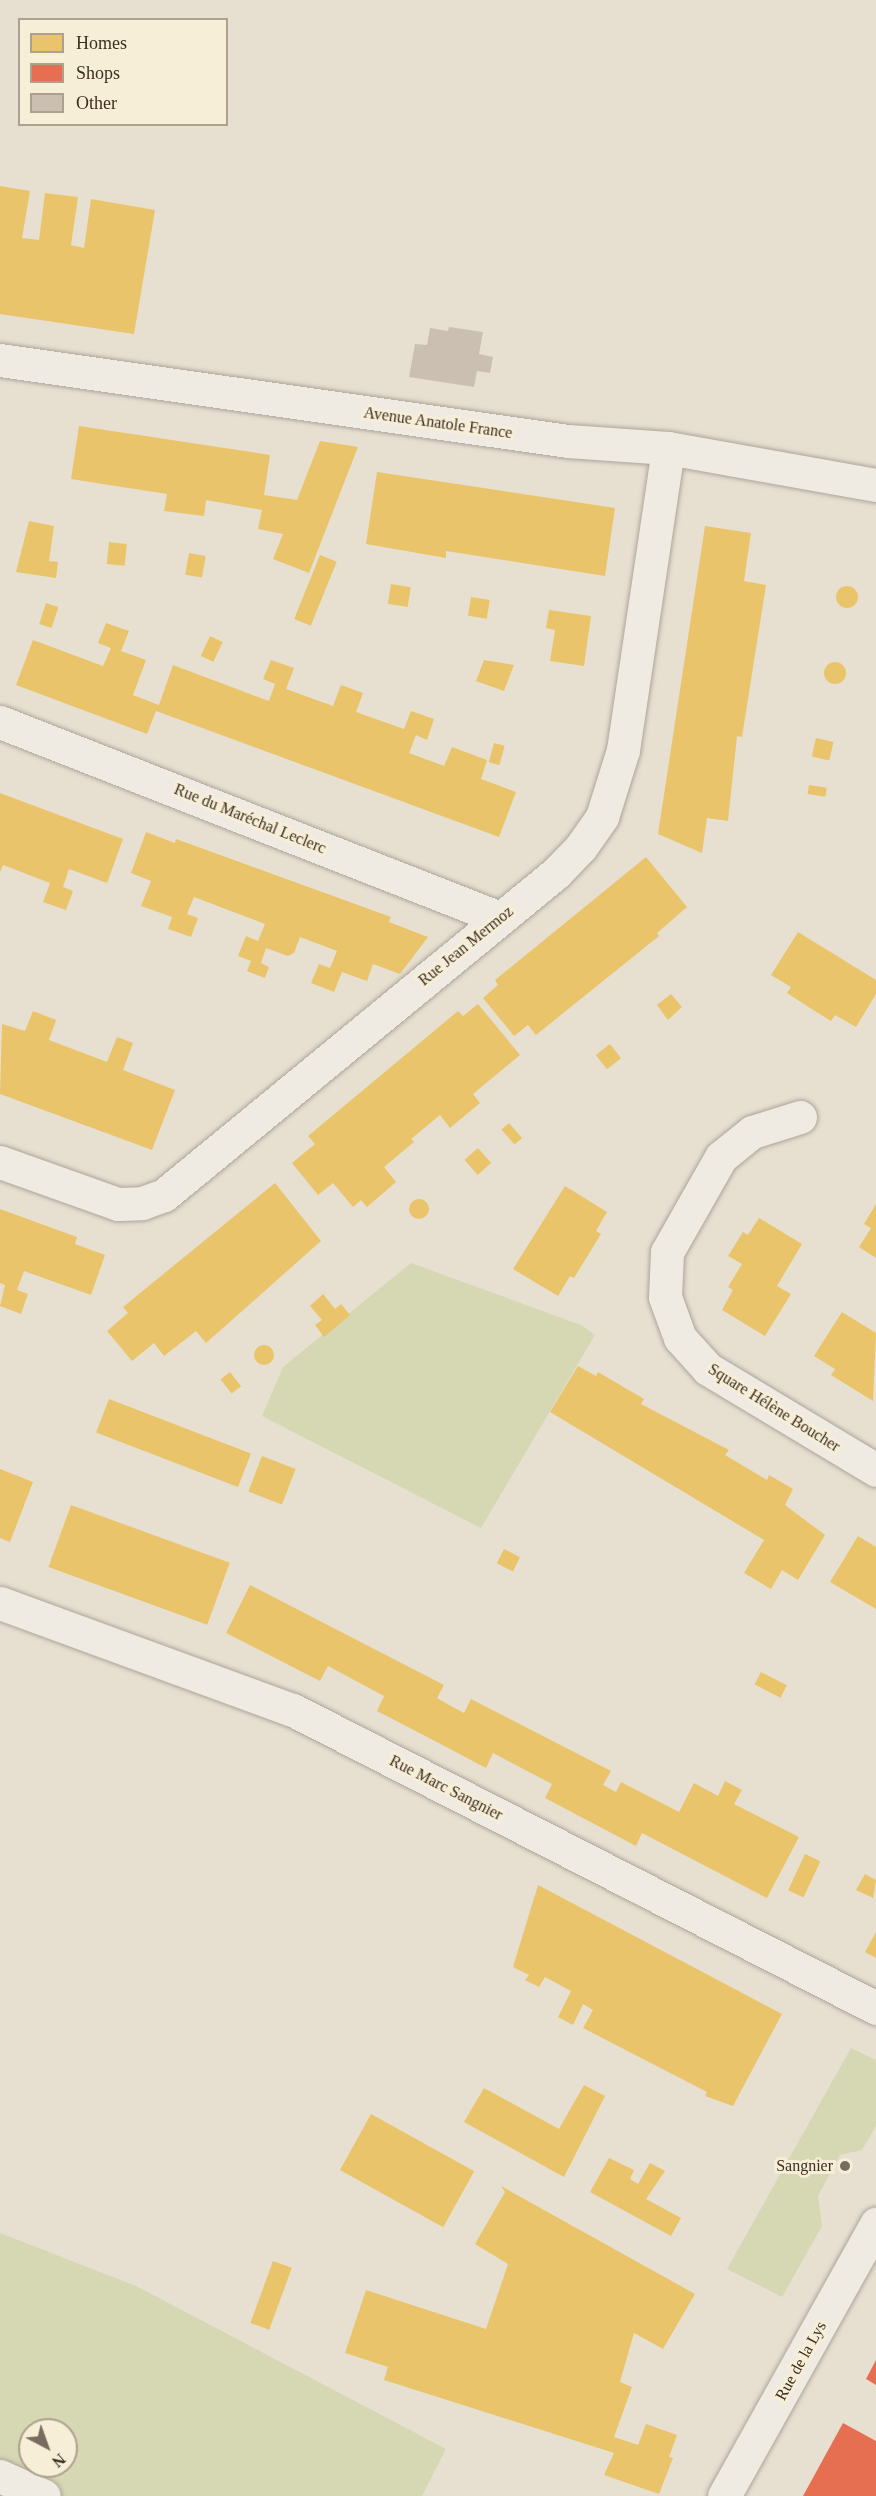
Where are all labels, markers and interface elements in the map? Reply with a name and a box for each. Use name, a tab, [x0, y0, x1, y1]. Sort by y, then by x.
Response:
legend	[18, 18, 228, 126]
text: Homes	[76, 33, 127, 53]
text: Shops	[76, 63, 120, 83]
text: Other	[76, 93, 117, 113]
street label: Avenue Anatole France	[362, 403, 514, 443]
street label: Rue du Maréchal Leclerc	[171, 780, 329, 858]
street label: Rue Jean Mermoz	[415, 902, 517, 990]
street label: Square Hélène Boucher	[704, 1360, 844, 1456]
street label: Rue Marc Sangnier	[386, 1751, 506, 1825]
place label: Sangnier	[776, 2156, 833, 2176]
marker: Sangnier	[838, 2159, 852, 2173]
street label: Rue de la Lys	[771, 2318, 831, 2404]
north arrow	[18, 2418, 78, 2478]
text: N	[49, 2450, 69, 2471]

